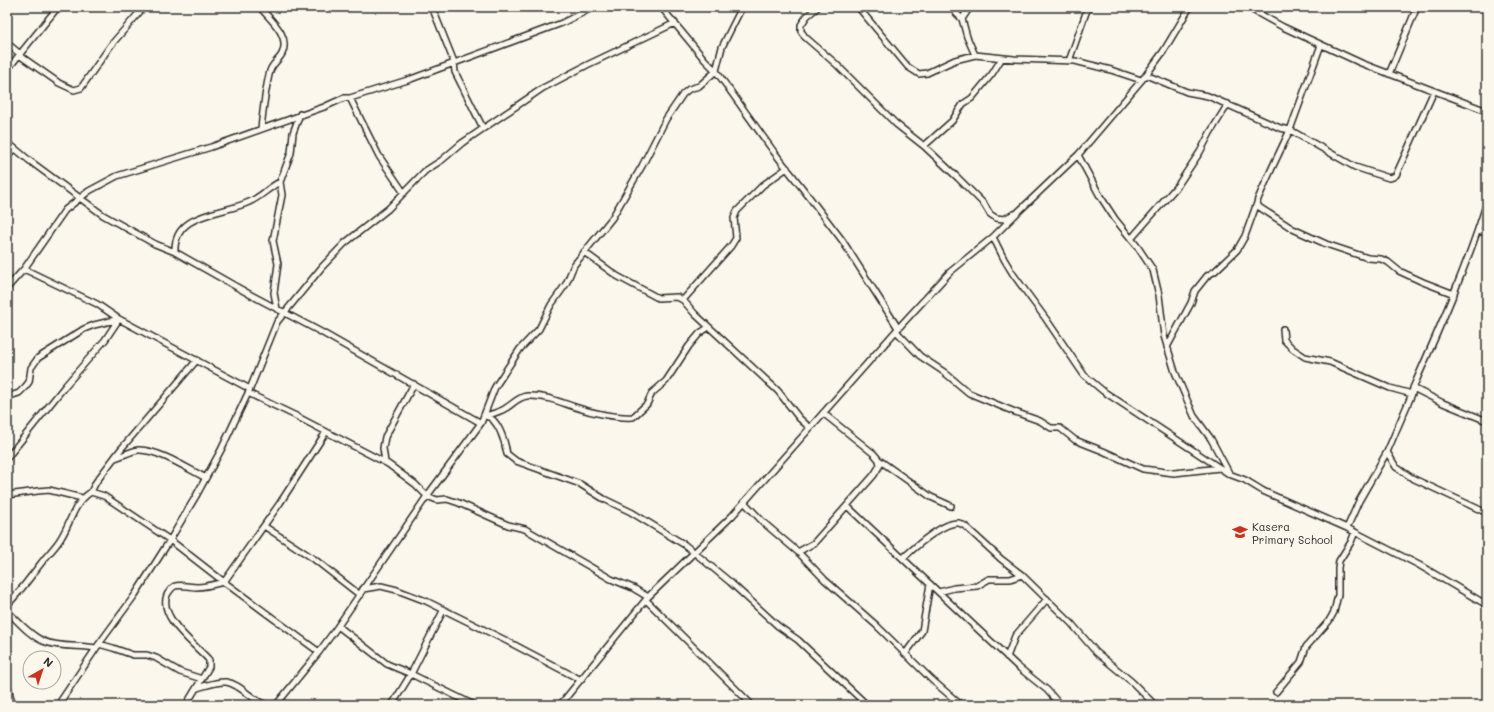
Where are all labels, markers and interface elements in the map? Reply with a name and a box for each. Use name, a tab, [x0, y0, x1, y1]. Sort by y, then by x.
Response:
place label: Kasera Primary School	[1252, 519, 1333, 547]
school or university icon: Kasera Primary School	[1231, 523, 1249, 541]
north arrow	[22, 650, 62, 690]
text: N	[41, 653, 57, 670]

